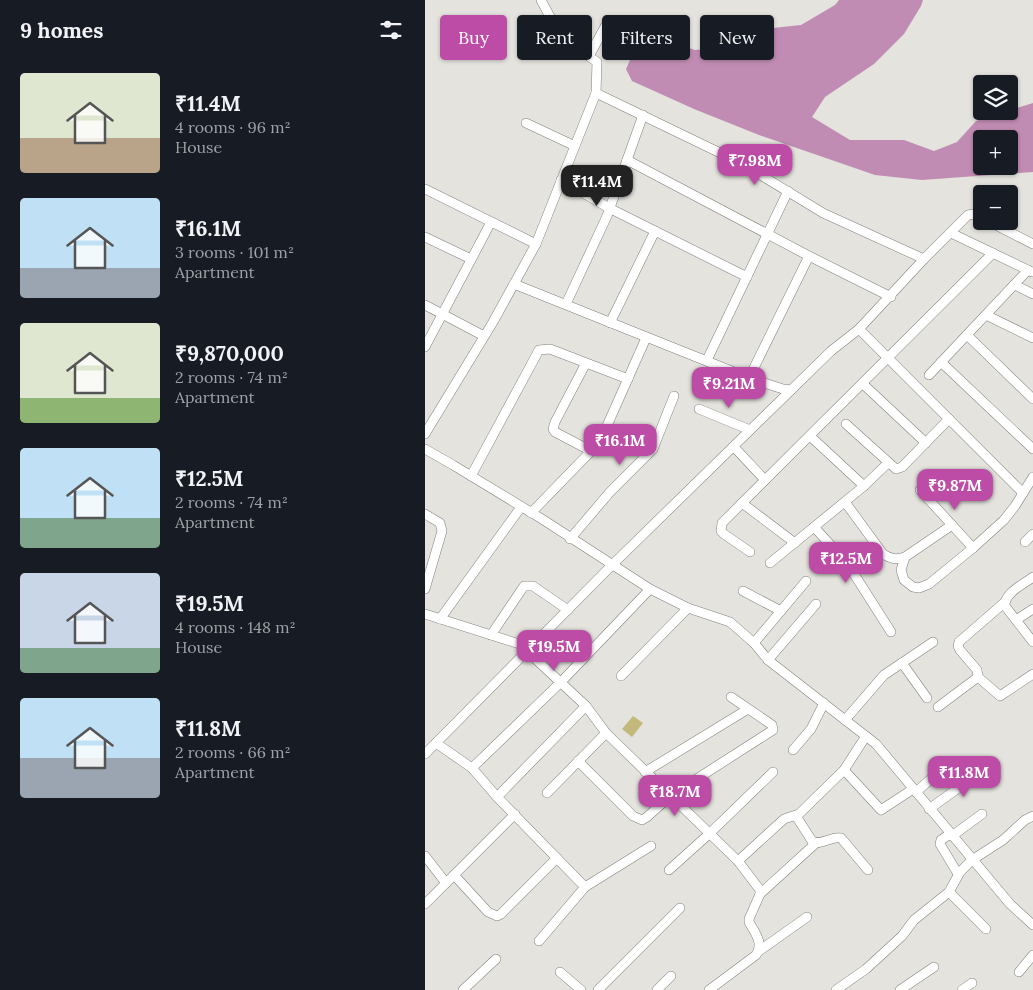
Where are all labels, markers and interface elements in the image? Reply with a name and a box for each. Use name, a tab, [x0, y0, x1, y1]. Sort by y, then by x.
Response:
chip: Buy	[440, 15, 507, 60]
chip: Rent	[517, 15, 592, 60]
chip: Filters	[602, 15, 690, 60]
chip: New	[700, 15, 774, 60]
icon: filters	[377, 16, 405, 44]
text: 9 homes	[20, 17, 103, 44]
map controls	[973, 75, 1018, 230]
button: layers	[973, 75, 1018, 120]
text: ₹11.4M	[175, 90, 241, 117]
icon: home	[60, 93, 120, 153]
text: 4 rooms · 96 m²	[175, 117, 291, 137]
button: +	[973, 130, 1018, 175]
text: House	[175, 137, 222, 157]
pin: ₹7.98M	[714, 144, 796, 186]
text: ₹7.98M	[728, 150, 782, 170]
pin: ₹11.4M	[556, 164, 638, 207]
text: ₹11.4M	[572, 171, 622, 191]
button: −	[973, 185, 1018, 230]
text: ₹16.1M	[175, 215, 241, 242]
icon: home	[60, 218, 120, 278]
text: 3 rooms · 101 m²	[175, 242, 294, 262]
text: Apartment	[175, 262, 255, 282]
text: ₹9,870,000	[175, 340, 284, 367]
icon: home	[60, 343, 120, 403]
pin: ₹9.21M	[688, 366, 770, 409]
text: 2 rooms · 74 m²	[175, 367, 288, 387]
text: ₹9.21M	[703, 373, 755, 393]
text: Apartment	[175, 387, 255, 407]
pin: ₹16.1M	[579, 424, 661, 466]
text: ₹16.1M	[595, 430, 645, 450]
text: ₹12.5M	[175, 465, 243, 492]
icon: home	[60, 468, 120, 528]
pin: ₹9.87M	[914, 468, 996, 511]
text: ₹9.87M	[928, 475, 982, 495]
text: 2 rooms · 74 m²	[175, 492, 288, 512]
text: Apartment	[175, 512, 255, 532]
pin: ₹12.5M	[805, 542, 887, 584]
text: ₹12.5M	[820, 548, 872, 568]
text: ₹19.5M	[175, 590, 244, 617]
icon: home	[60, 593, 120, 653]
text: 4 rooms · 148 m²	[175, 617, 296, 637]
pin: ₹19.5M	[513, 630, 595, 672]
text: ₹19.5M	[528, 636, 580, 656]
text: House	[175, 637, 222, 657]
text: ₹11.8M	[175, 715, 241, 742]
icon: home	[60, 718, 120, 778]
text: 2 rooms · 66 m²	[175, 742, 291, 762]
pin: ₹11.8M	[923, 756, 1005, 798]
text: Apartment	[175, 762, 255, 782]
text: ₹11.8M	[939, 762, 989, 782]
pin: ₹18.7M	[634, 774, 716, 817]
text: ₹18.7M	[649, 781, 701, 801]

